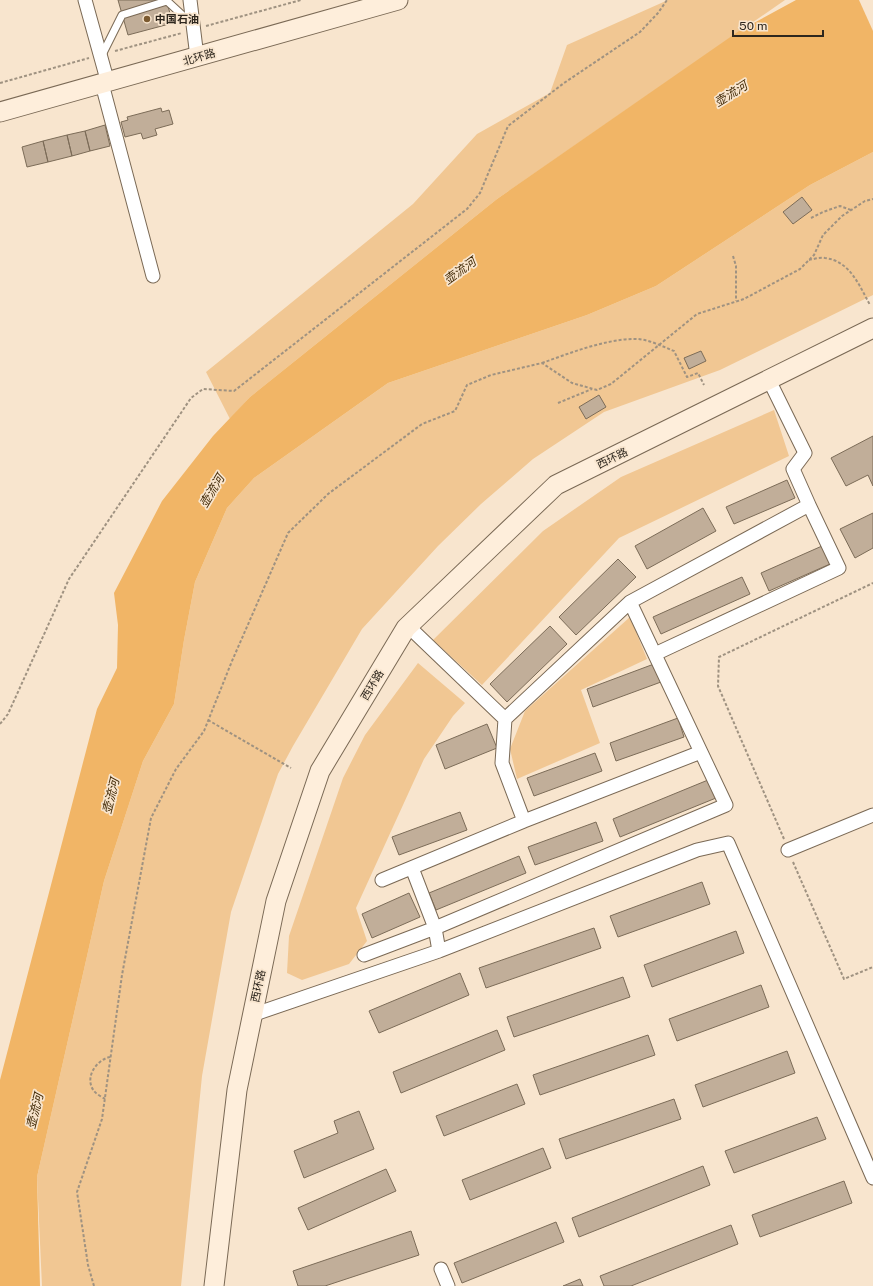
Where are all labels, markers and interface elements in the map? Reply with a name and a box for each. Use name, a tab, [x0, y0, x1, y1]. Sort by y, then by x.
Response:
scale bar	[733, 12, 823, 38]
place label: 中国石油	[155, 13, 199, 25]
marker: 中国石油	[142, 14, 152, 24]
text: 50 m	[739, 19, 767, 33]
street label: 北环路	[181, 47, 217, 67]
water label: 壶流河	[712, 77, 752, 109]
water label: 壶流河	[441, 254, 480, 287]
street label: 西环路	[595, 445, 629, 471]
water label: 壶流河	[197, 470, 228, 510]
street label: 西环路	[358, 668, 386, 702]
water label: 壶流河	[100, 775, 123, 815]
street label: 西环路	[249, 969, 267, 1003]
water label: 壶流河	[24, 1090, 47, 1130]

